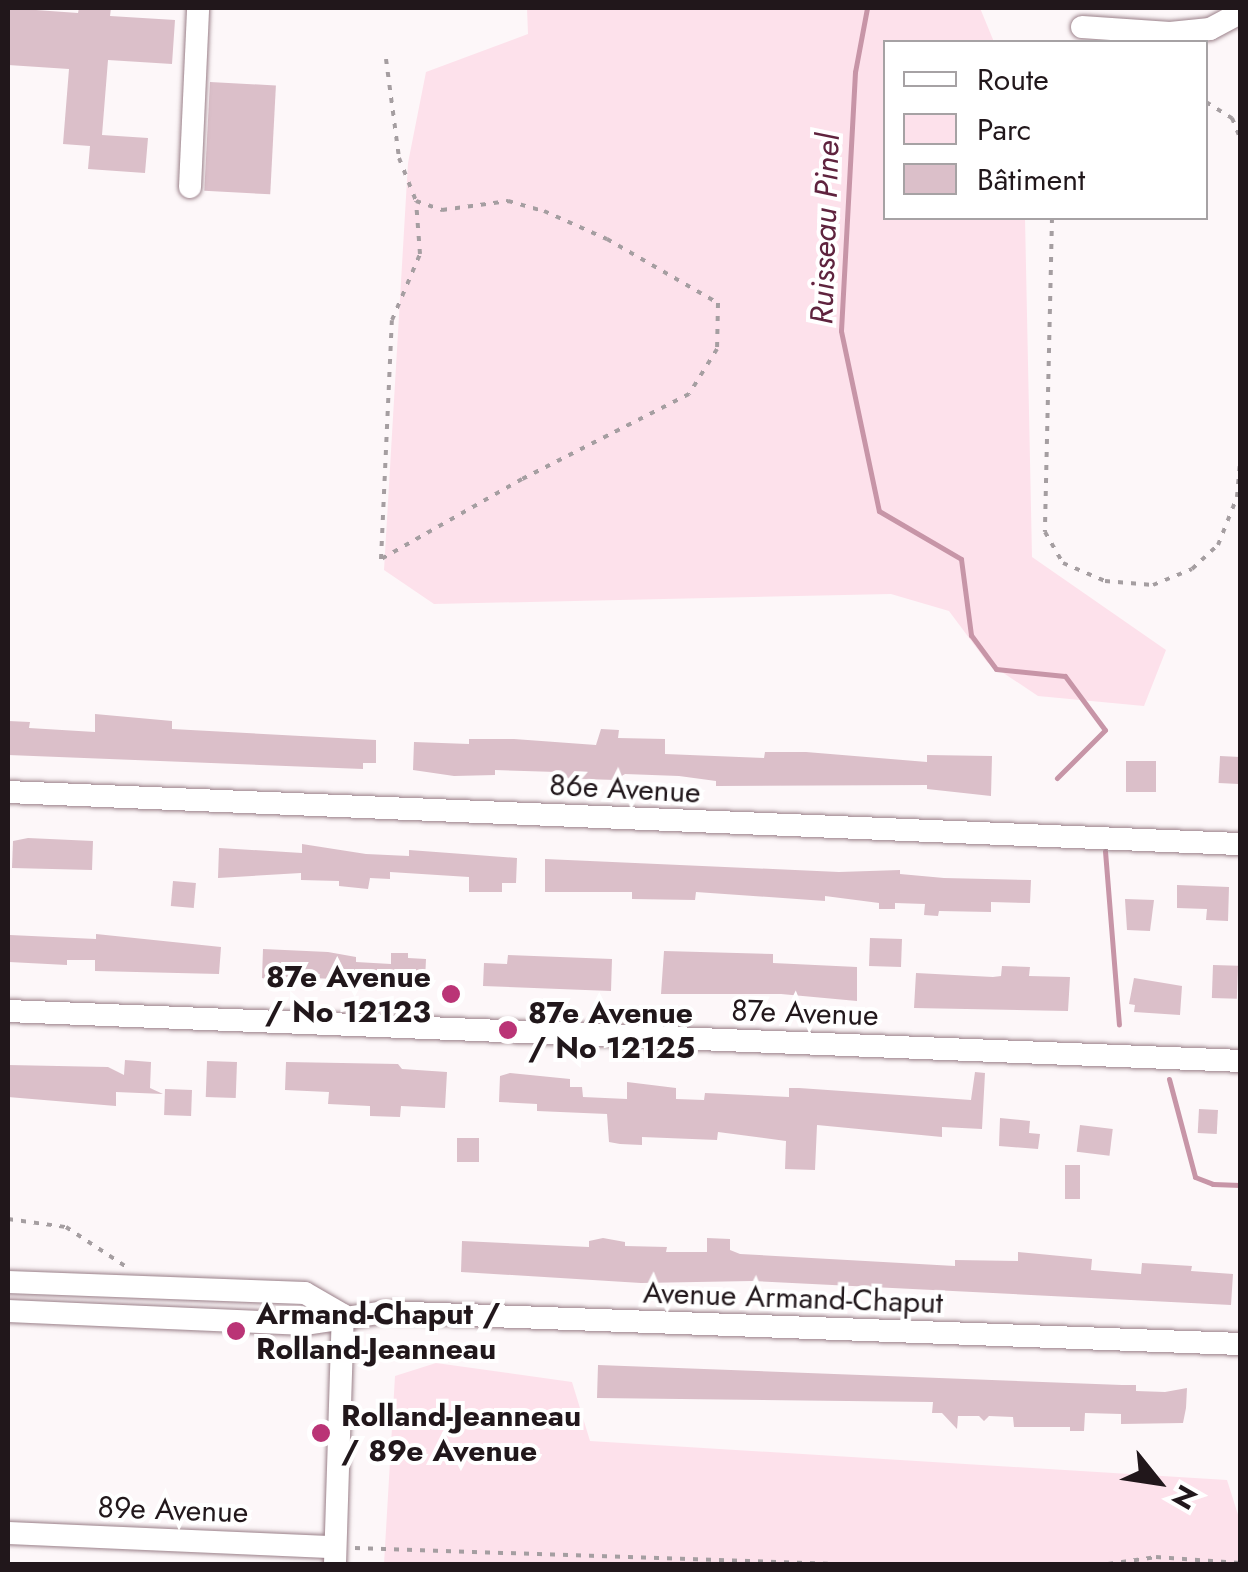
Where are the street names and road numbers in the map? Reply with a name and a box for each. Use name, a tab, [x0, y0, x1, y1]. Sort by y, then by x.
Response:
street label: 86e Avenue	[548, 767, 702, 811]
street label: 87e Avenue	[731, 992, 879, 1034]
street label: Avenue Armand-Chaput	[642, 1275, 944, 1321]
street label: 89e Avenue	[97, 1489, 249, 1531]

